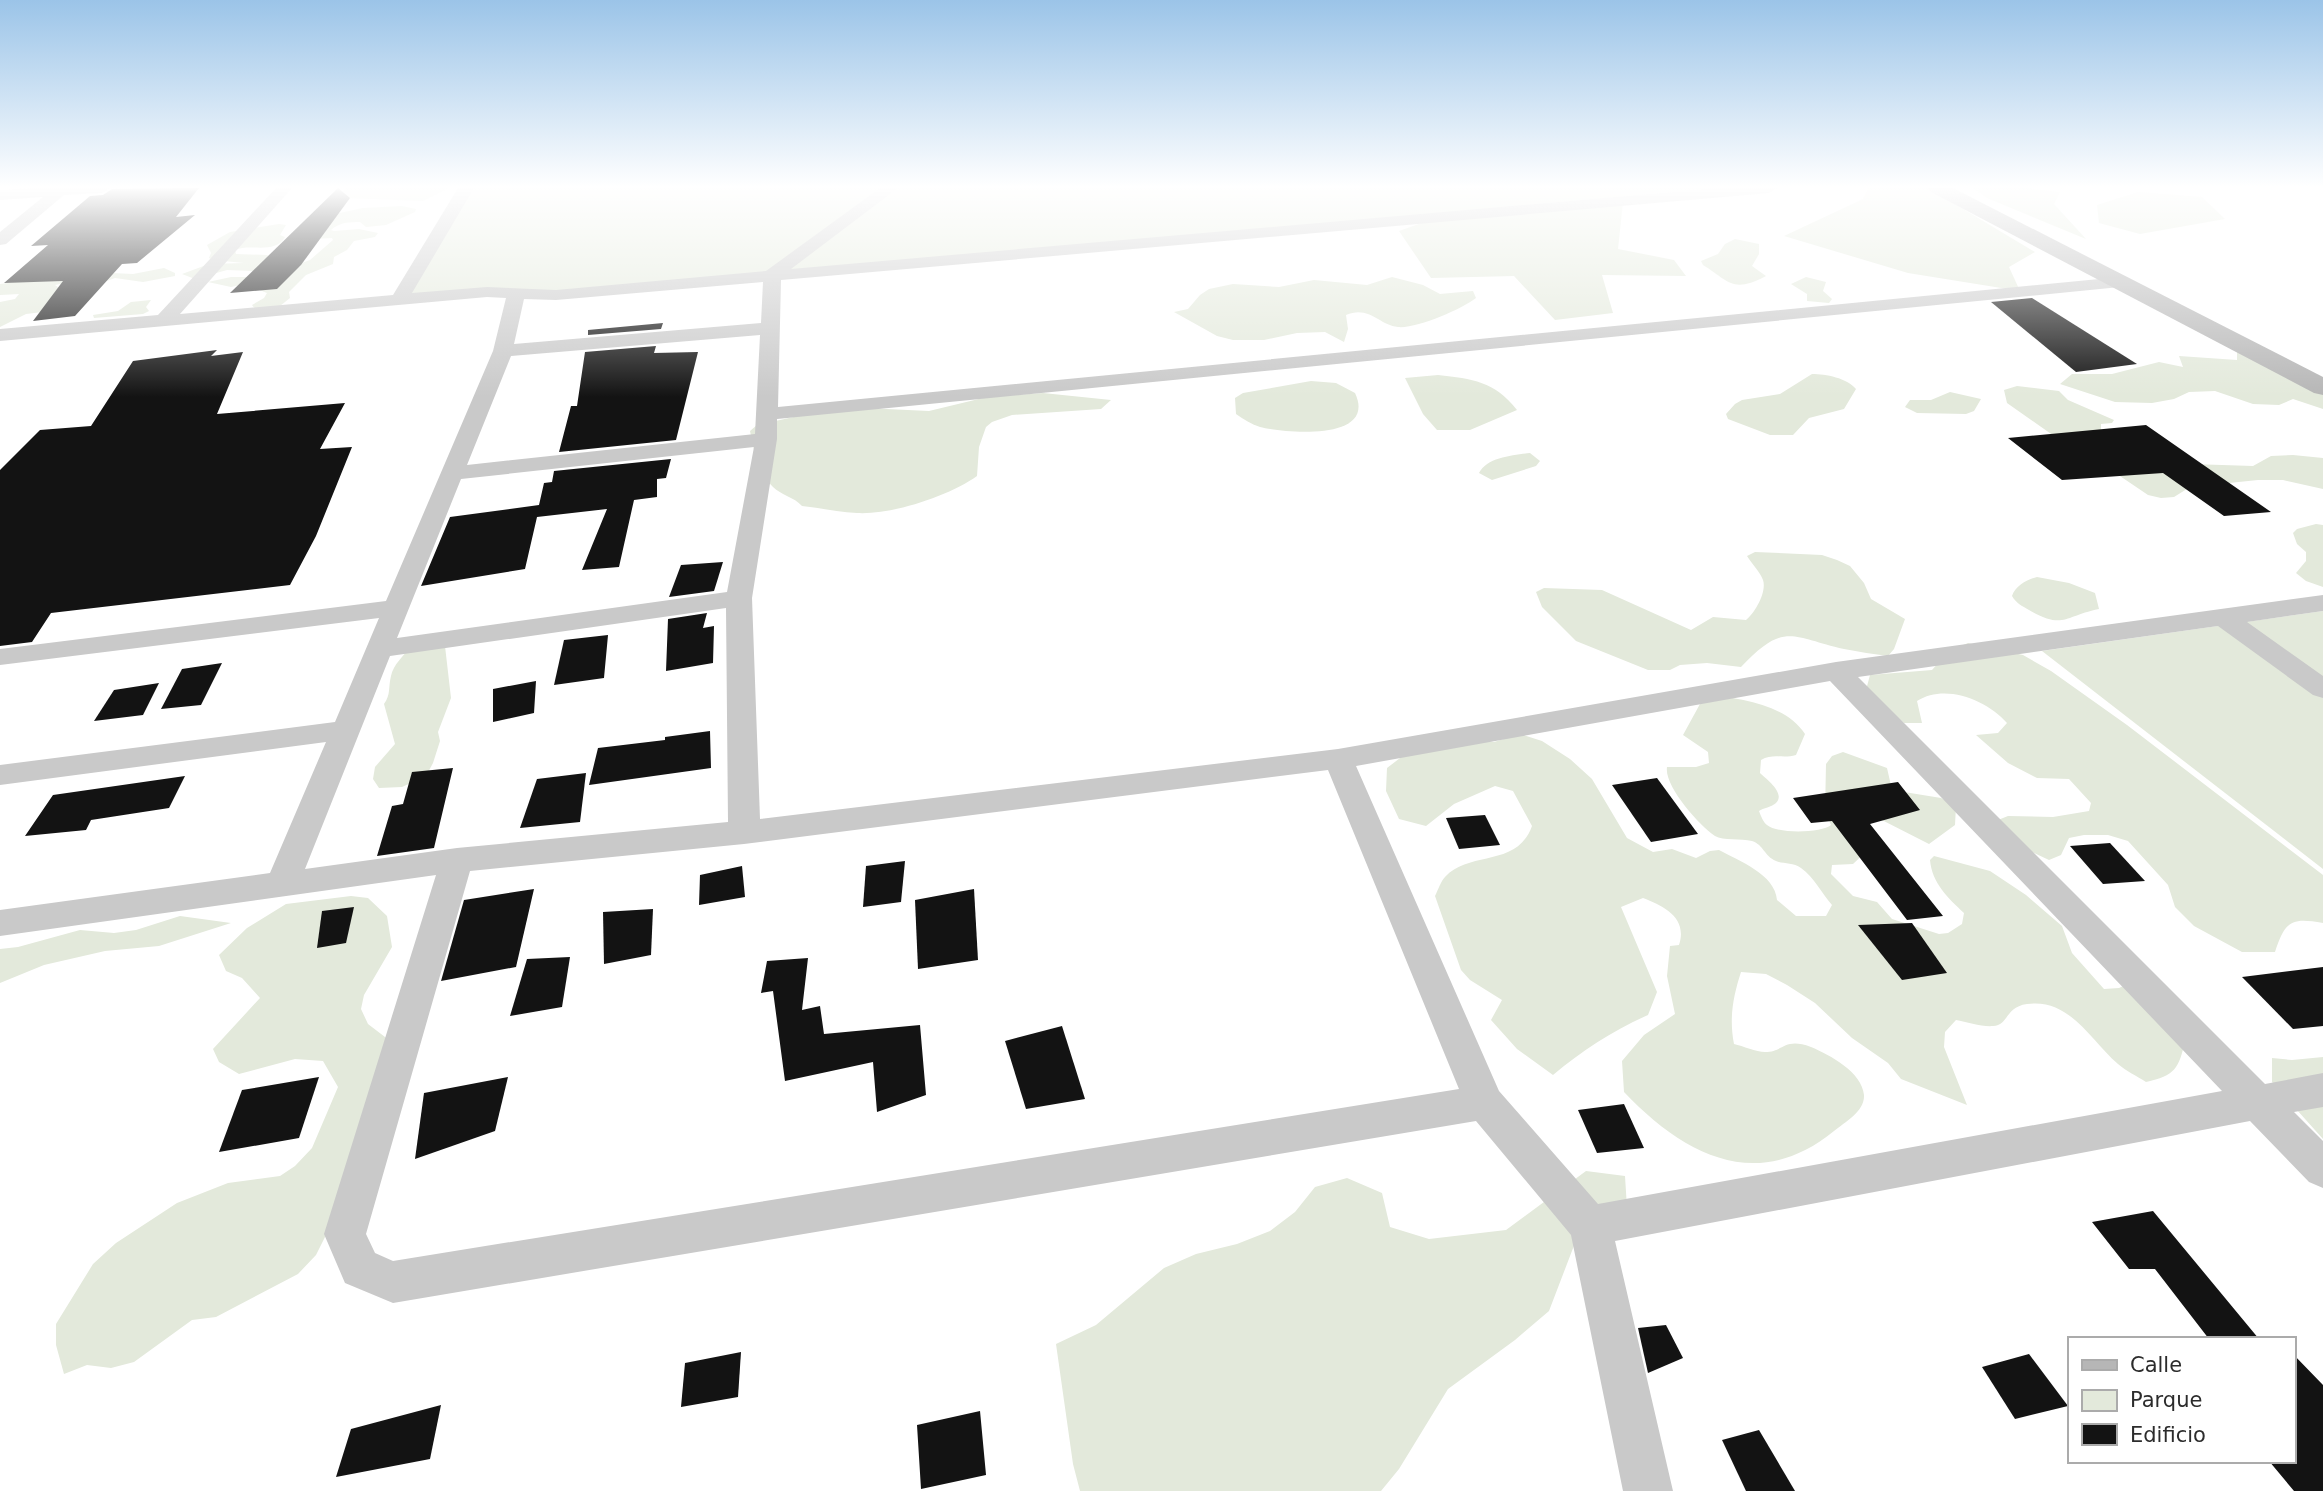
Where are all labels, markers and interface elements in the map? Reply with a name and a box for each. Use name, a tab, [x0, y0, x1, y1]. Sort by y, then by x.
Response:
legend	[2068, 1337, 2295, 1463]
text: Calle	[2130, 1353, 2182, 1377]
text: Parque	[2130, 1388, 2202, 1412]
text: Edificio	[2130, 1423, 2206, 1447]

